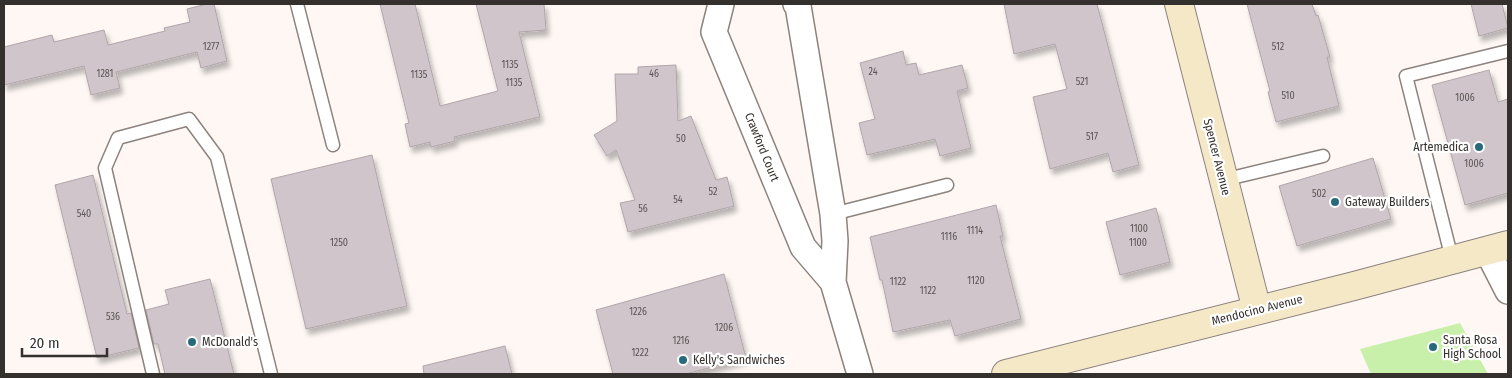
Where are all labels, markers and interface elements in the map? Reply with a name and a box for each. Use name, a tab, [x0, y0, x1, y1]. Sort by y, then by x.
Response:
house number: 1277	[203, 41, 219, 53]
house number: 512	[1272, 41, 1285, 53]
house number: 1135	[502, 59, 519, 71]
house number: 24	[868, 66, 878, 78]
house number: 1281	[97, 68, 113, 80]
house number: 46	[649, 68, 659, 80]
house number: 1135	[411, 69, 428, 81]
house number: 521	[1076, 76, 1088, 88]
house number: 1135	[506, 77, 523, 89]
house number: 510	[1281, 90, 1295, 102]
house number: 1006	[1455, 92, 1475, 104]
street label: Crawford Court	[742, 111, 782, 184]
street label: Spencer Avenue	[1201, 117, 1233, 197]
house number: 517	[1086, 131, 1098, 143]
house number: 50	[676, 133, 686, 145]
place label: Artemedica	[1413, 140, 1469, 154]
marker: Artemedica	[1473, 141, 1485, 153]
house number: 1006	[1464, 158, 1484, 170]
house number: 52	[709, 186, 718, 198]
house number: 502	[1312, 188, 1327, 200]
house number: 54	[673, 194, 683, 206]
place label: Gateway Builders	[1345, 195, 1429, 209]
marker: Gateway Builders	[1329, 196, 1341, 208]
house number: 56	[638, 203, 648, 215]
house number: 540	[77, 208, 91, 220]
house number: 1100	[1130, 223, 1148, 235]
house number: 1114	[967, 225, 983, 237]
house number: 1116	[941, 231, 957, 243]
house number: 1250	[330, 237, 348, 249]
house number: 1100	[1129, 237, 1147, 249]
house number: 1120	[967, 275, 985, 287]
house number: 1122	[890, 276, 907, 288]
house number: 1122	[920, 285, 937, 297]
street label: Mendocino Avenue	[1210, 292, 1304, 328]
house number: 1226	[629, 306, 647, 318]
house number: 536	[106, 311, 120, 323]
house number: 1206	[715, 322, 733, 334]
scale bar	[22, 326, 108, 358]
place label: Santa Rosa High School	[1443, 333, 1501, 361]
text: 20 m	[30, 334, 60, 352]
place label: McDonald's	[202, 335, 258, 349]
house number: 1216	[673, 335, 690, 347]
marker: McDonald's	[186, 336, 198, 348]
marker: Santa Rosa High School	[1427, 341, 1439, 353]
house number: 1222	[631, 347, 649, 359]
place label: Kelly's Sandwiches	[693, 353, 785, 367]
marker: Kelly's Sandwiches	[677, 354, 689, 366]

